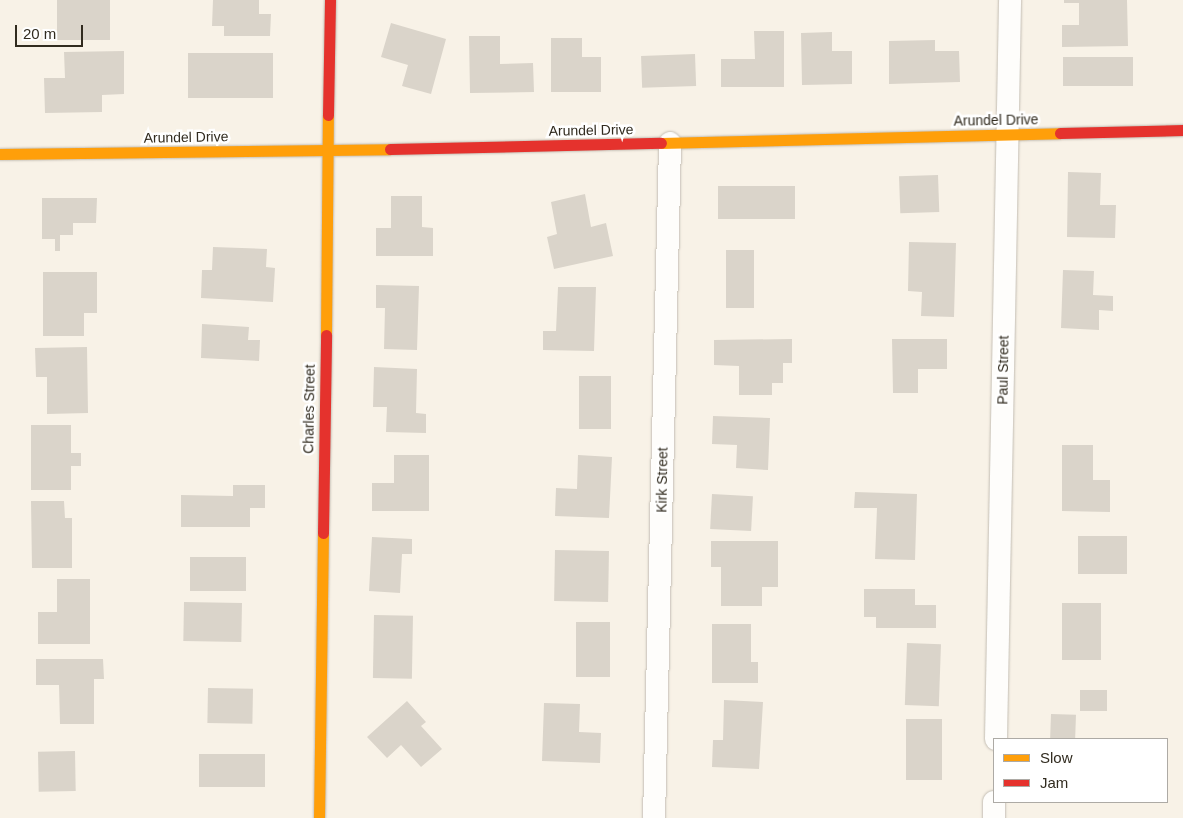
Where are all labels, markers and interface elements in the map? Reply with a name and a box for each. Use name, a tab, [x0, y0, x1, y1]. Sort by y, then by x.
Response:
scale bar	[18, 15, 85, 47]
text: 20 m	[23, 25, 56, 42]
street label: Arundel Drive	[953, 111, 1039, 129]
street label: Arundel Drive	[548, 121, 634, 139]
street label: Arundel Drive	[143, 128, 229, 146]
street label: Paul Street	[994, 335, 1012, 405]
street label: Charles Street	[300, 364, 318, 454]
street label: Kirk Street	[653, 447, 671, 513]
legend	[993, 738, 1168, 803]
text: Slow	[1040, 749, 1073, 766]
text: Jam	[1040, 774, 1068, 791]

